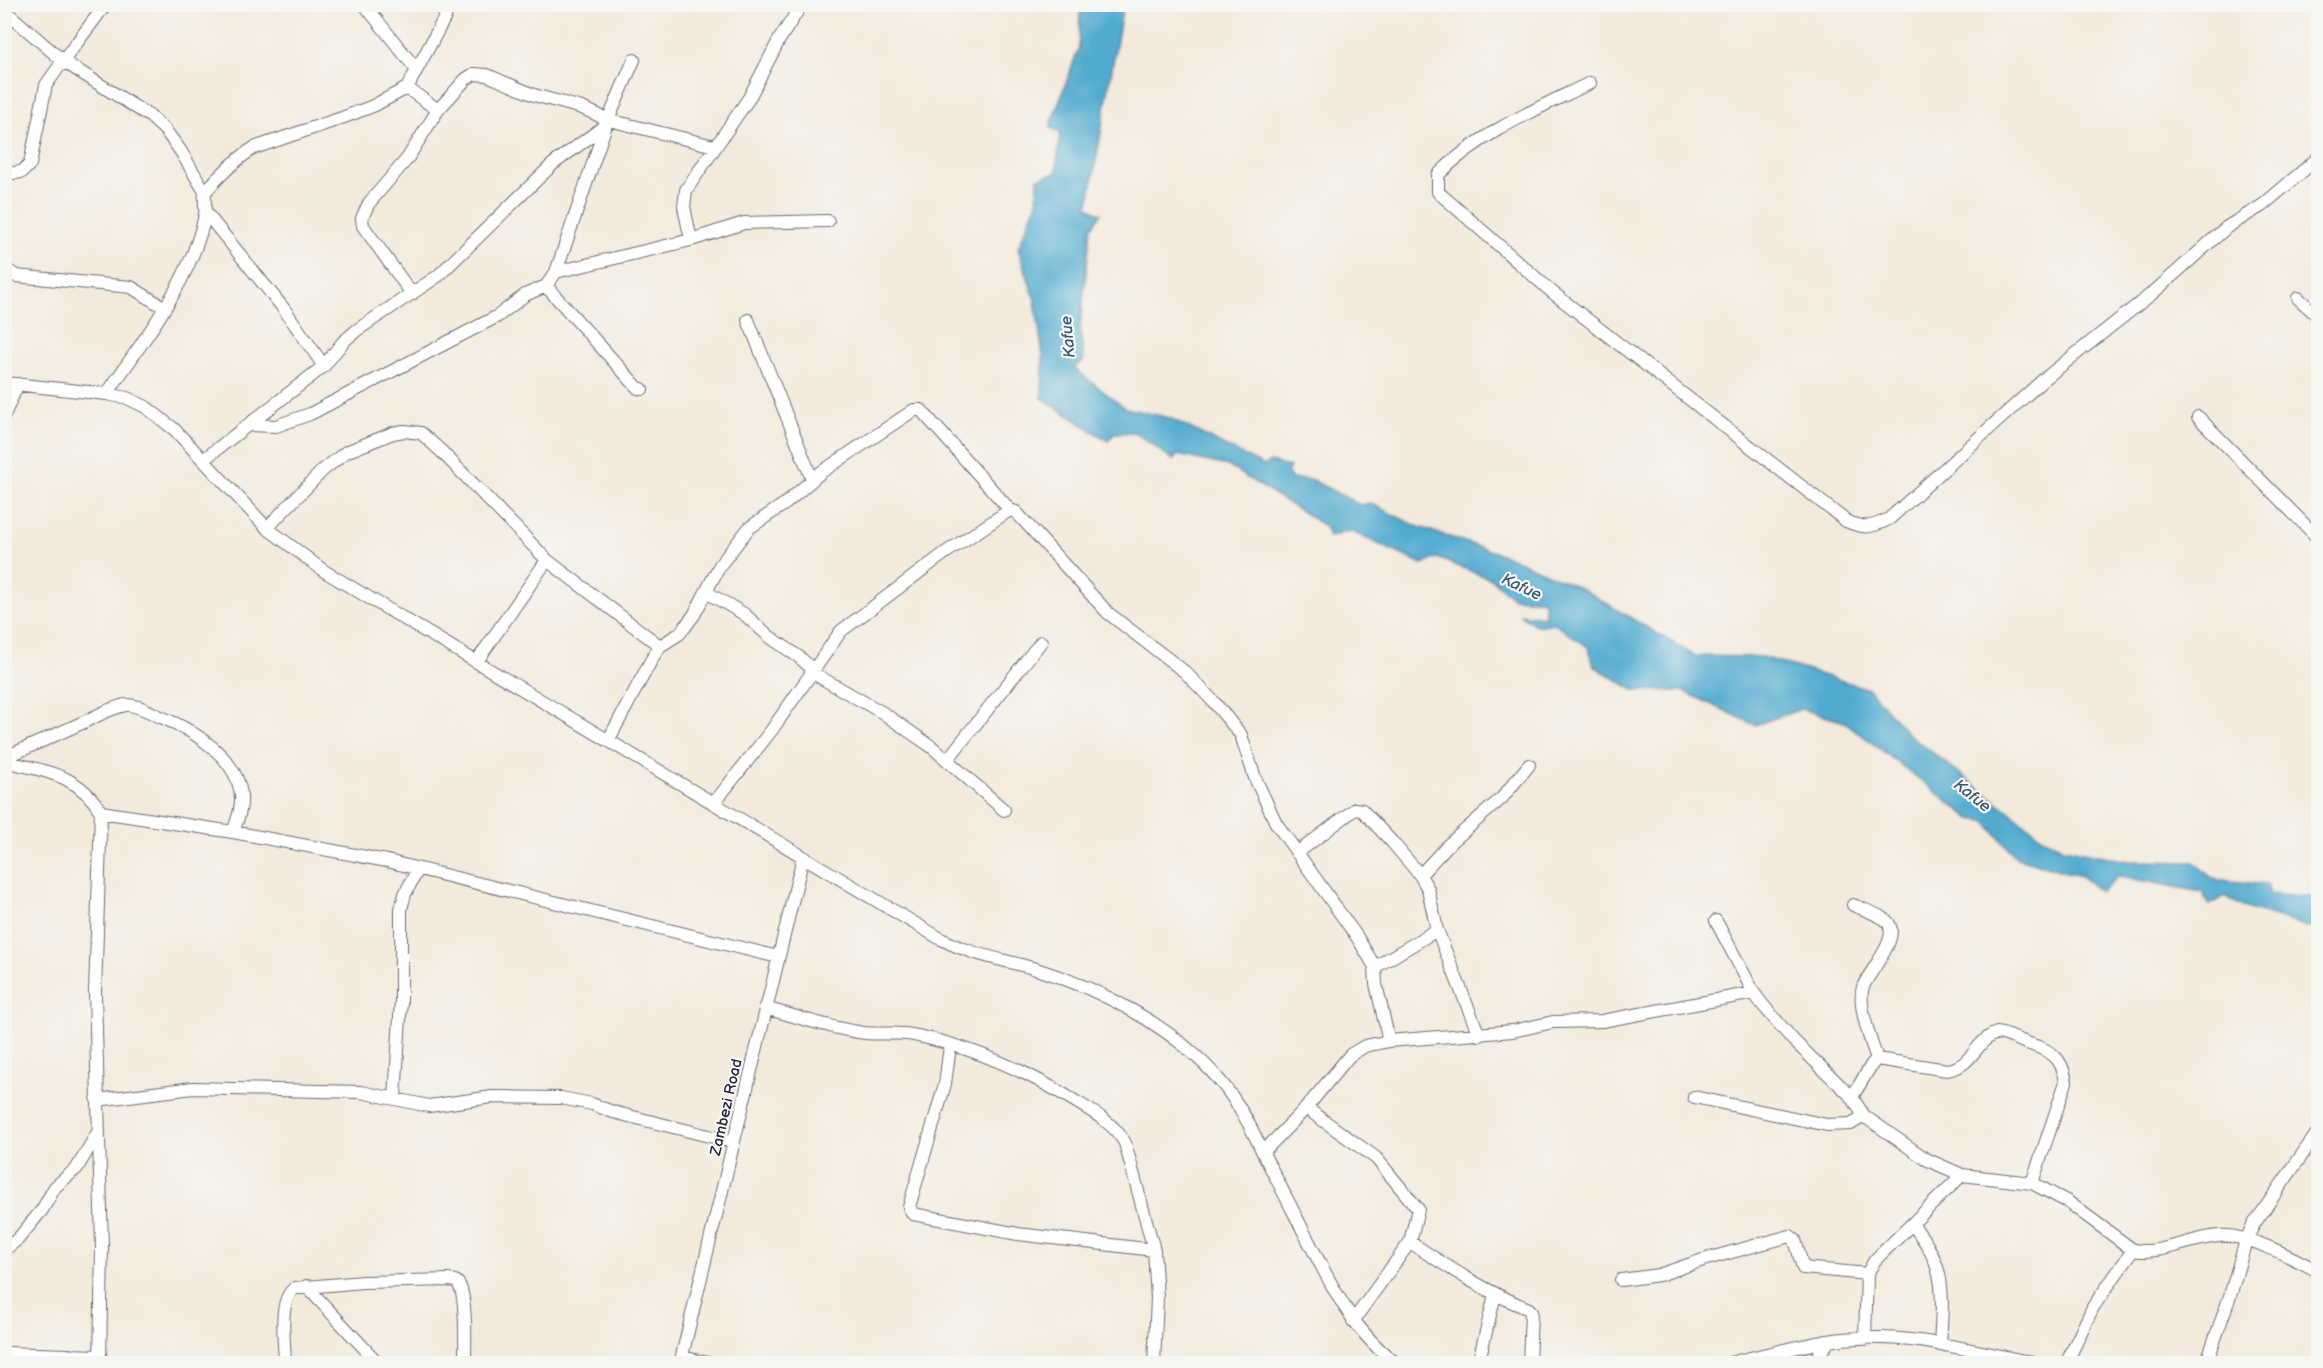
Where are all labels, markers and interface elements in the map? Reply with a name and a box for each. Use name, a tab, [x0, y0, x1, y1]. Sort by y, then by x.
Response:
water label: Kafue	[1057, 315, 1080, 359]
water label: Kafue	[1498, 570, 1544, 605]
water label: Kafue	[1950, 776, 1994, 817]
street label: Zambezi Road	[706, 1057, 747, 1158]

